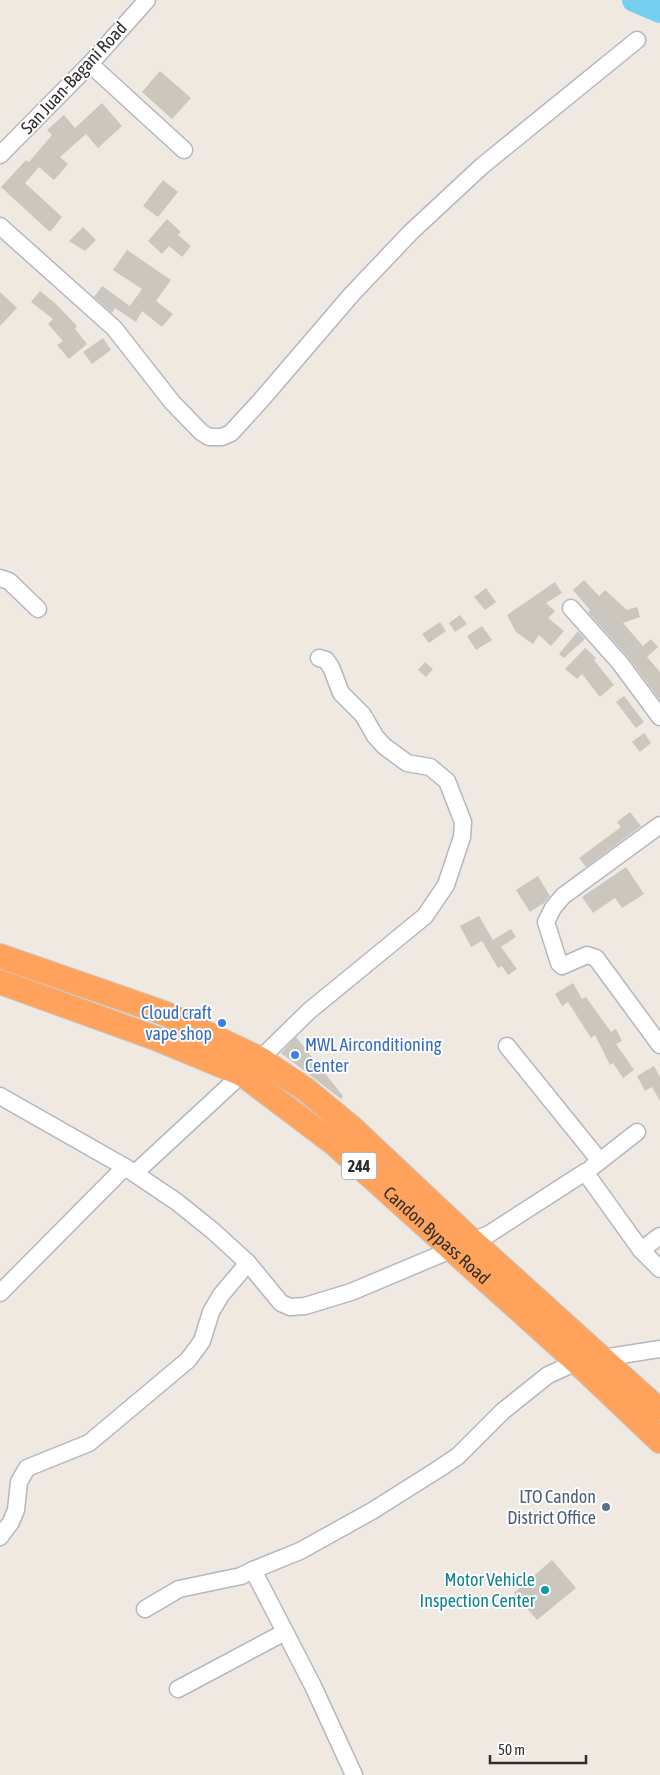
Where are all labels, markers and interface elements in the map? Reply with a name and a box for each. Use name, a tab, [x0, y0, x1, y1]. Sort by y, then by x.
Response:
street label: San Juan-Bagani Road	[16, 17, 131, 138]
place label: Cloud craft vape shop	[141, 1002, 212, 1044]
marker: Cloud craft vape shop	[216, 1017, 228, 1029]
place label: MWL Airconditioning Center	[305, 1034, 442, 1076]
marker: MWL Airconditioning Center	[289, 1049, 301, 1061]
road number: 244	[342, 1152, 376, 1180]
street label: Candon Bypass Road	[379, 1182, 494, 1288]
place label: LTO Candon District Office	[507, 1486, 596, 1528]
marker: LTO Candon District Office	[600, 1501, 612, 1513]
place label: Motor Vehicle Inspection Center	[420, 1569, 536, 1611]
marker: Motor Vehicle Inspection Center	[539, 1584, 551, 1596]
scale bar	[490, 1732, 586, 1764]
text: 50 m	[498, 1741, 525, 1758]

